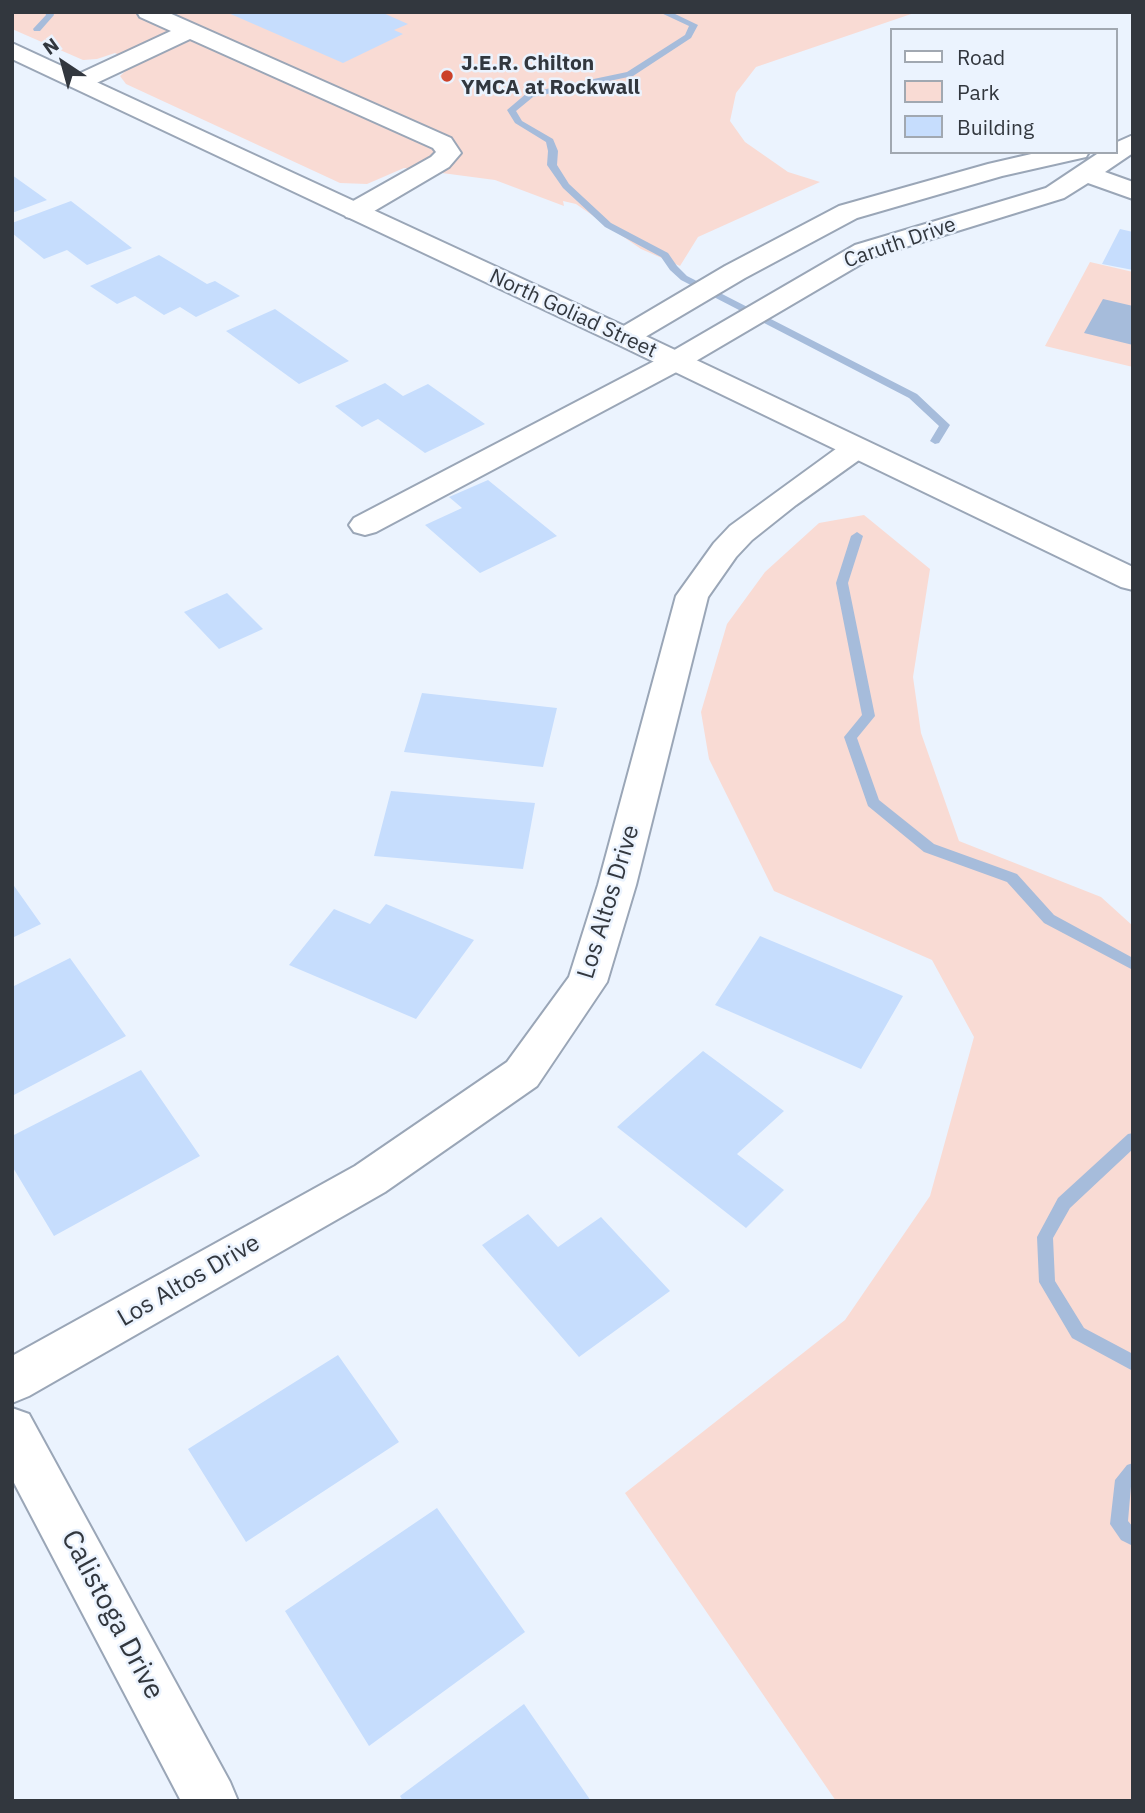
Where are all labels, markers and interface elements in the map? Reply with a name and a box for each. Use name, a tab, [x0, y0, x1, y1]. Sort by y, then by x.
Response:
north arrow	[28, 28, 98, 98]
legend	[890, 28, 1117, 154]
text: N	[38, 32, 63, 60]
text: Road	[957, 43, 1005, 71]
place label: J.E.R. Chilton YMCA at Rockwall	[461, 51, 640, 101]
marker: J.E.R. Chilton YMCA at Rockwall	[439, 68, 455, 84]
text: Park	[957, 78, 1000, 106]
text: Building	[957, 113, 1034, 141]
street label: Caruth Drive	[841, 212, 959, 274]
street label: North Goliad Street	[485, 264, 661, 364]
street label: Los Altos Drive	[572, 822, 646, 982]
street label: Los Altos Drive	[113, 1229, 265, 1333]
street label: Calistoga Drive	[53, 1525, 171, 1705]

